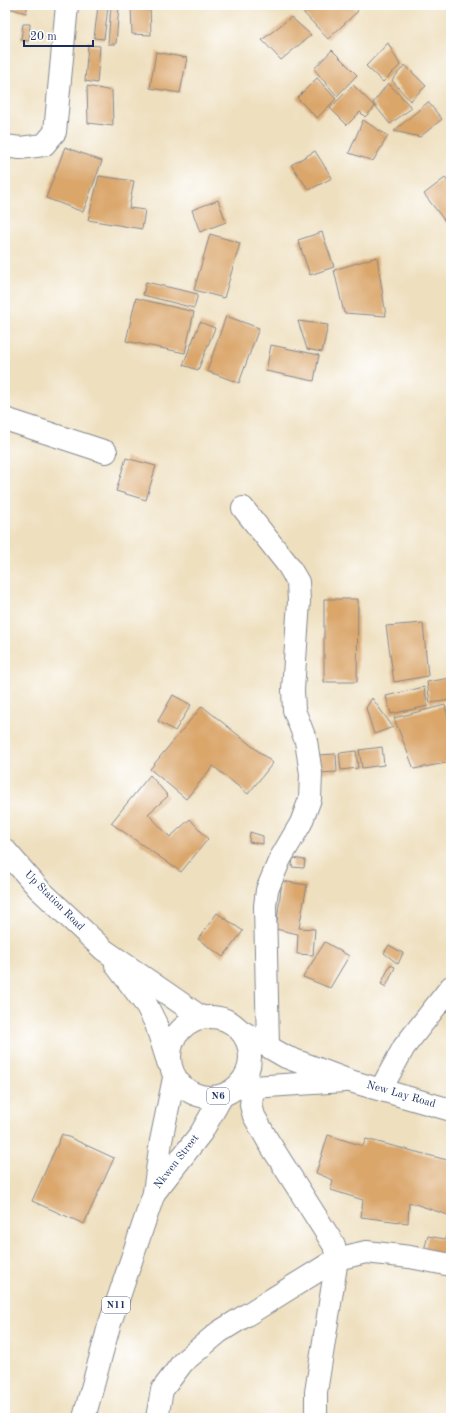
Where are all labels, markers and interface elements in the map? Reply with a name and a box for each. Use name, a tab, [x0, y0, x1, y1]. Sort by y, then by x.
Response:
scale bar	[24, 22, 93, 48]
text: 20 m	[30, 31, 57, 43]
street label: Up Station Road	[22, 869, 86, 933]
street label: New Lay Road	[365, 1080, 437, 1110]
road number: N6	[207, 1088, 229, 1104]
street label: Nkwen Street	[153, 1133, 202, 1191]
road number: N11	[102, 1297, 130, 1313]

